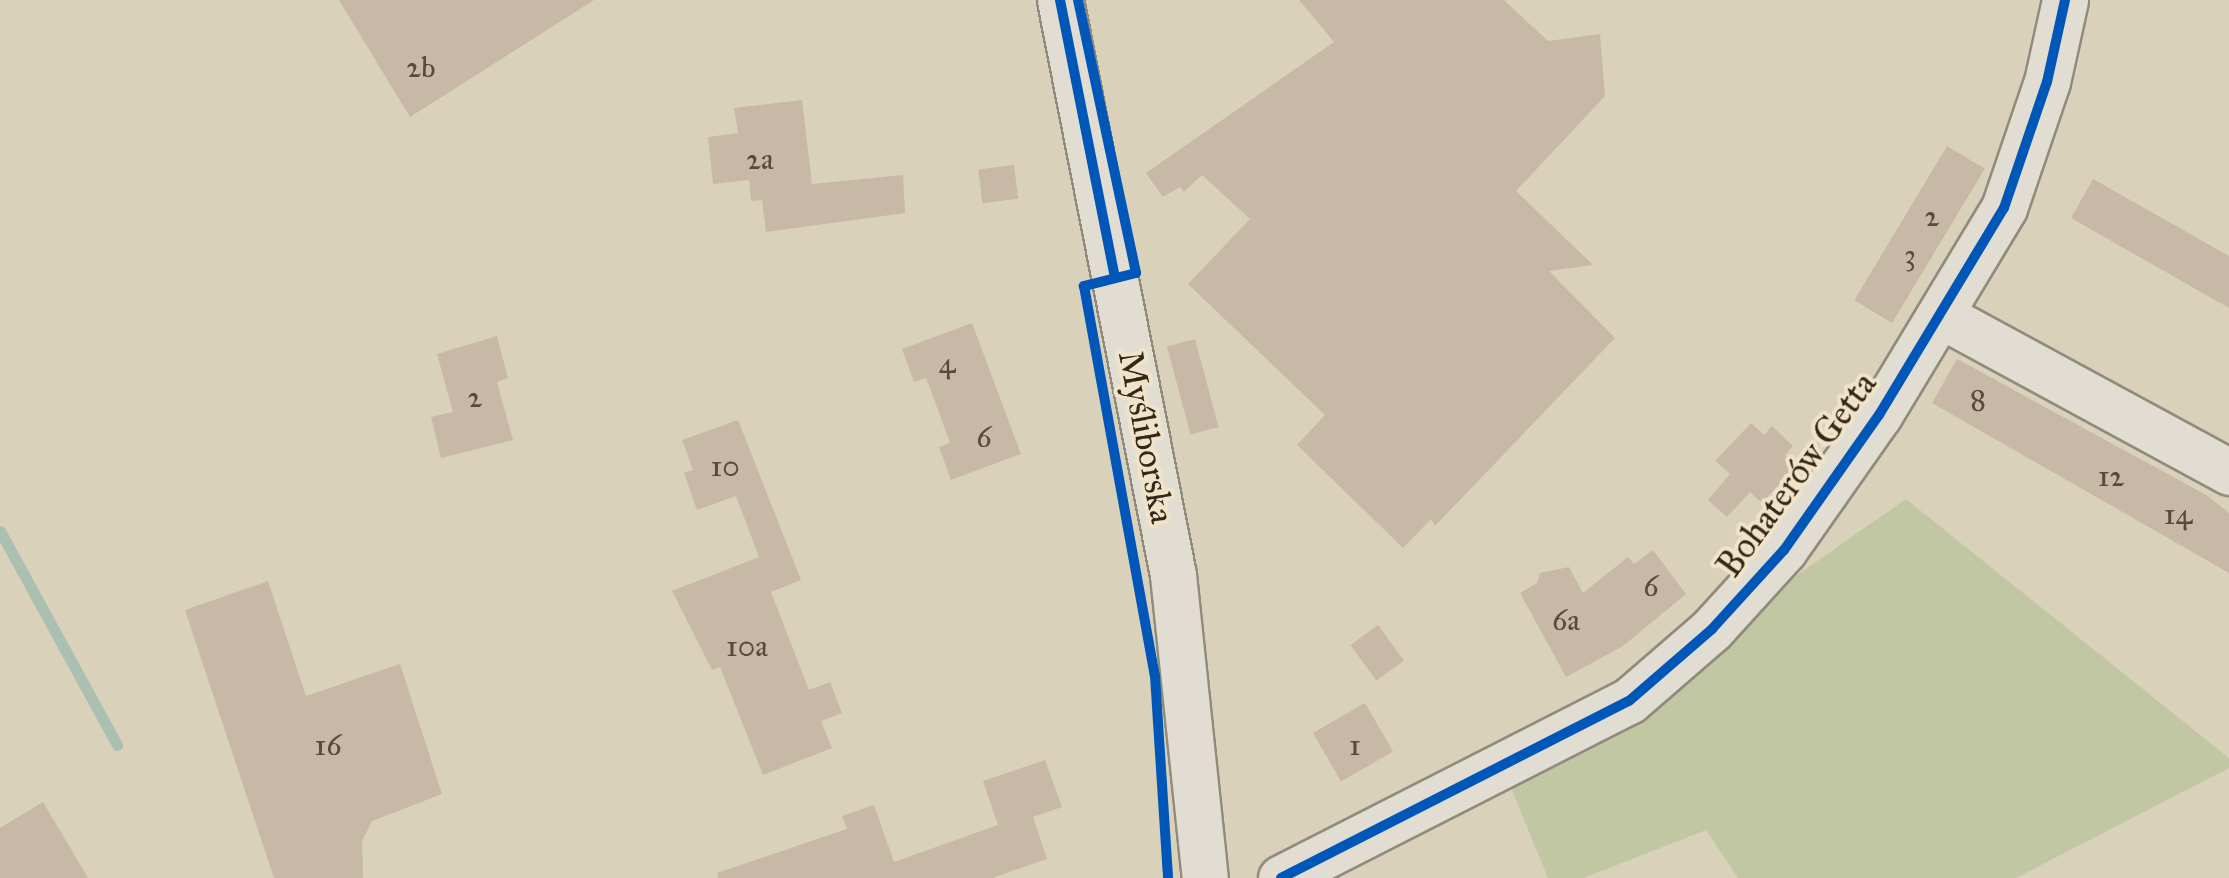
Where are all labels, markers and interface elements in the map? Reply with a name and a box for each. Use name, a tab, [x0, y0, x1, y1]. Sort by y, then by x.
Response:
house number: 2b	[406, 49, 436, 85]
house number: 2a	[746, 141, 774, 177]
house number: 2	[1925, 198, 1939, 234]
house number: 3	[1904, 237, 1916, 273]
house number: 4	[939, 345, 955, 381]
street label: Myśliborska	[1109, 347, 1183, 527]
street label: Bohaterów Getta	[1709, 364, 1885, 586]
house number: 2	[468, 379, 482, 415]
house number: 8	[1970, 382, 1986, 418]
house number: 6	[976, 419, 992, 455]
house number: 10	[710, 448, 740, 484]
house number: 12	[2098, 458, 2124, 494]
house number: 14	[2164, 496, 2192, 532]
house number: 6	[1643, 568, 1659, 604]
house number: 6a	[1552, 602, 1580, 638]
house number: 10a	[726, 628, 768, 664]
house number: 16	[314, 727, 342, 763]
house number: 1	[1349, 727, 1361, 763]

